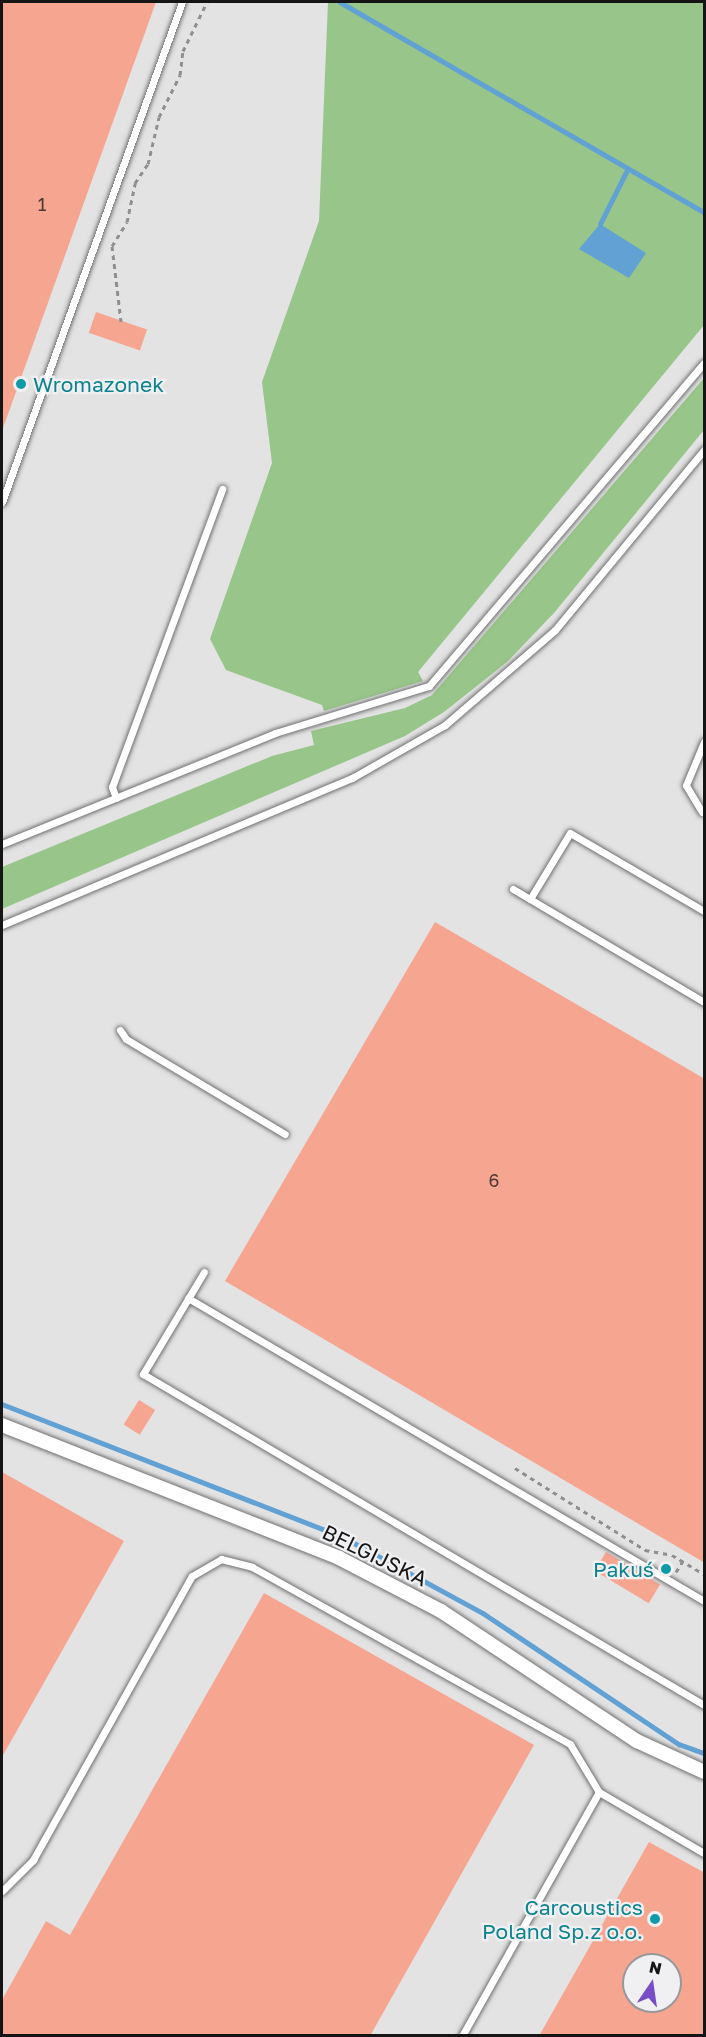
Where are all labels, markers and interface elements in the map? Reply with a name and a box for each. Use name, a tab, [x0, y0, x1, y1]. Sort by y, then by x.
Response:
house number: 1	[38, 193, 46, 215]
place label: Wromazonek	[33, 371, 164, 397]
marker: Wromazonek	[14, 377, 28, 391]
house number: 6	[489, 1169, 499, 1191]
street label: BELGIJSKA	[318, 1519, 432, 1591]
place label: Pakuś	[593, 1556, 654, 1582]
marker: Pakuś	[659, 1562, 673, 1576]
place label: Carcoustics Poland Sp.z o.o.	[482, 1894, 643, 1944]
marker: Carcoustics Poland Sp.z o.o.	[648, 1912, 662, 1926]
north arrow	[622, 1953, 682, 2013]
text: N	[647, 1956, 664, 1979]

